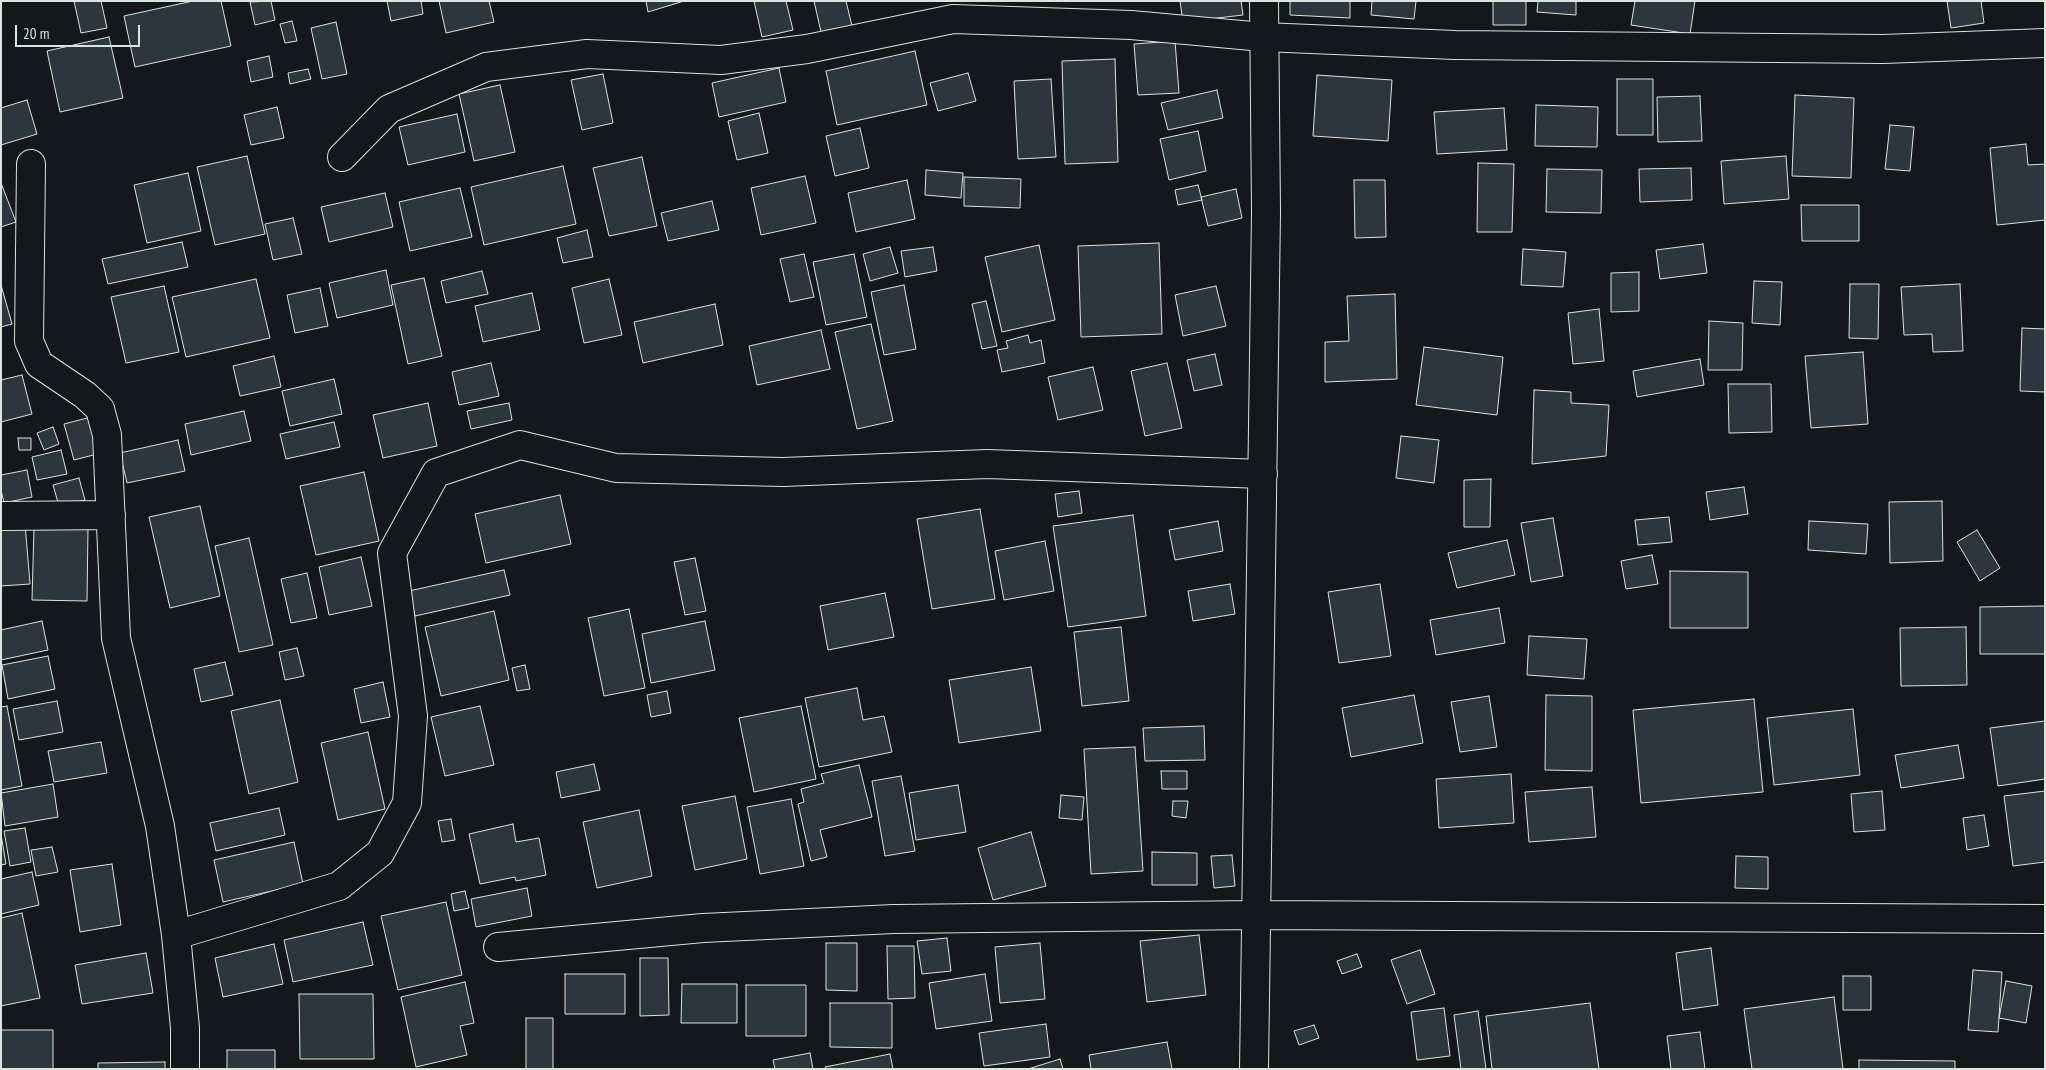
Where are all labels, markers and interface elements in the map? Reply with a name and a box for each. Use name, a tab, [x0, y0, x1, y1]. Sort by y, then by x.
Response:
scale bar	[18, 15, 142, 47]
text: 20 m	[23, 24, 49, 43]

